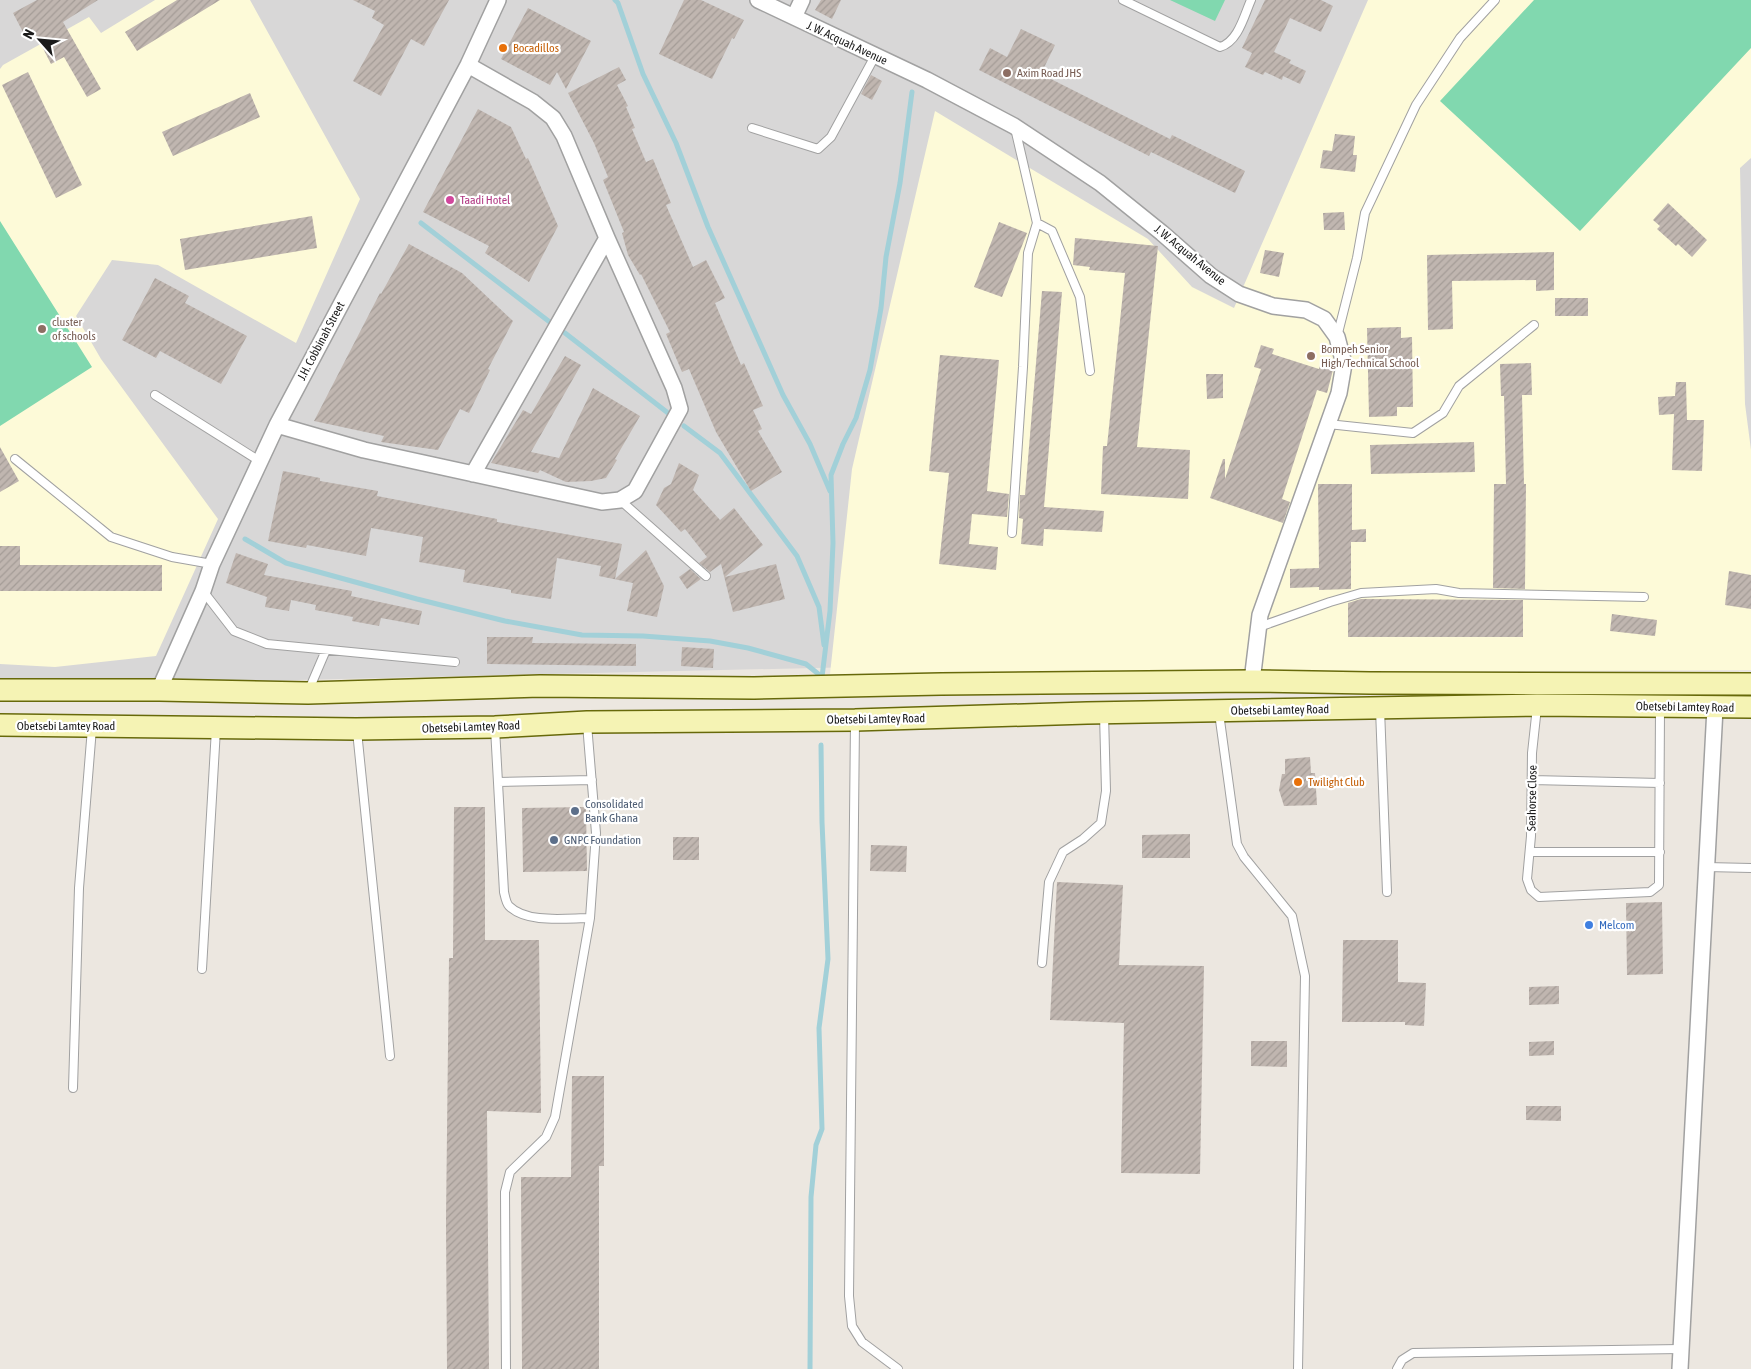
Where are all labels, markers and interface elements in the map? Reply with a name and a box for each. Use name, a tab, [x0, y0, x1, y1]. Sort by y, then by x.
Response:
north arrow	[15, 15, 65, 65]
street label: J. W. Acquah Avenue	[804, 18, 890, 68]
text: N	[19, 27, 37, 41]
place label: Bocadillos	[513, 41, 559, 55]
marker: Bocadillos	[497, 42, 509, 54]
place label: Axim Road JHS	[1017, 66, 1081, 80]
marker: Axim Road JHS	[1001, 67, 1013, 79]
place label: Taadi Hotel	[460, 193, 511, 207]
marker: Taadi Hotel	[444, 194, 456, 206]
street label: J. W. Acquah Avenue	[1152, 222, 1228, 288]
street label: J.H. Cobbinah Street	[294, 299, 348, 383]
place label: cluster of schools	[52, 315, 96, 343]
marker: cluster of schools	[36, 323, 48, 335]
place label: Bompeh Senior High/Technical School	[1321, 342, 1420, 370]
marker: Bompeh Senior High/Technical School	[1305, 350, 1317, 362]
street label: Obetsebi Lamtey Road	[1636, 699, 1734, 715]
street label: Obetsebi Lamtey Road	[1231, 702, 1329, 718]
street label: Obetsebi Lamtey Road	[827, 711, 925, 727]
street label: Obetsebi Lamtey Road	[422, 718, 520, 736]
street label: Obetsebi Lamtey Road	[17, 719, 115, 733]
street label: Seahorse Close	[1524, 765, 1540, 831]
place label: Twilight Club	[1308, 775, 1365, 789]
marker: Twilight Club	[1292, 776, 1304, 788]
place label: Consolidated Bank Ghana	[585, 797, 643, 825]
marker: Consolidated Bank Ghana	[569, 805, 581, 817]
place label: GNPC Foundation	[564, 833, 641, 847]
marker: GNPC Foundation	[548, 834, 560, 846]
place label: Melcom	[1599, 918, 1634, 932]
marker: Melcom	[1583, 919, 1595, 931]

